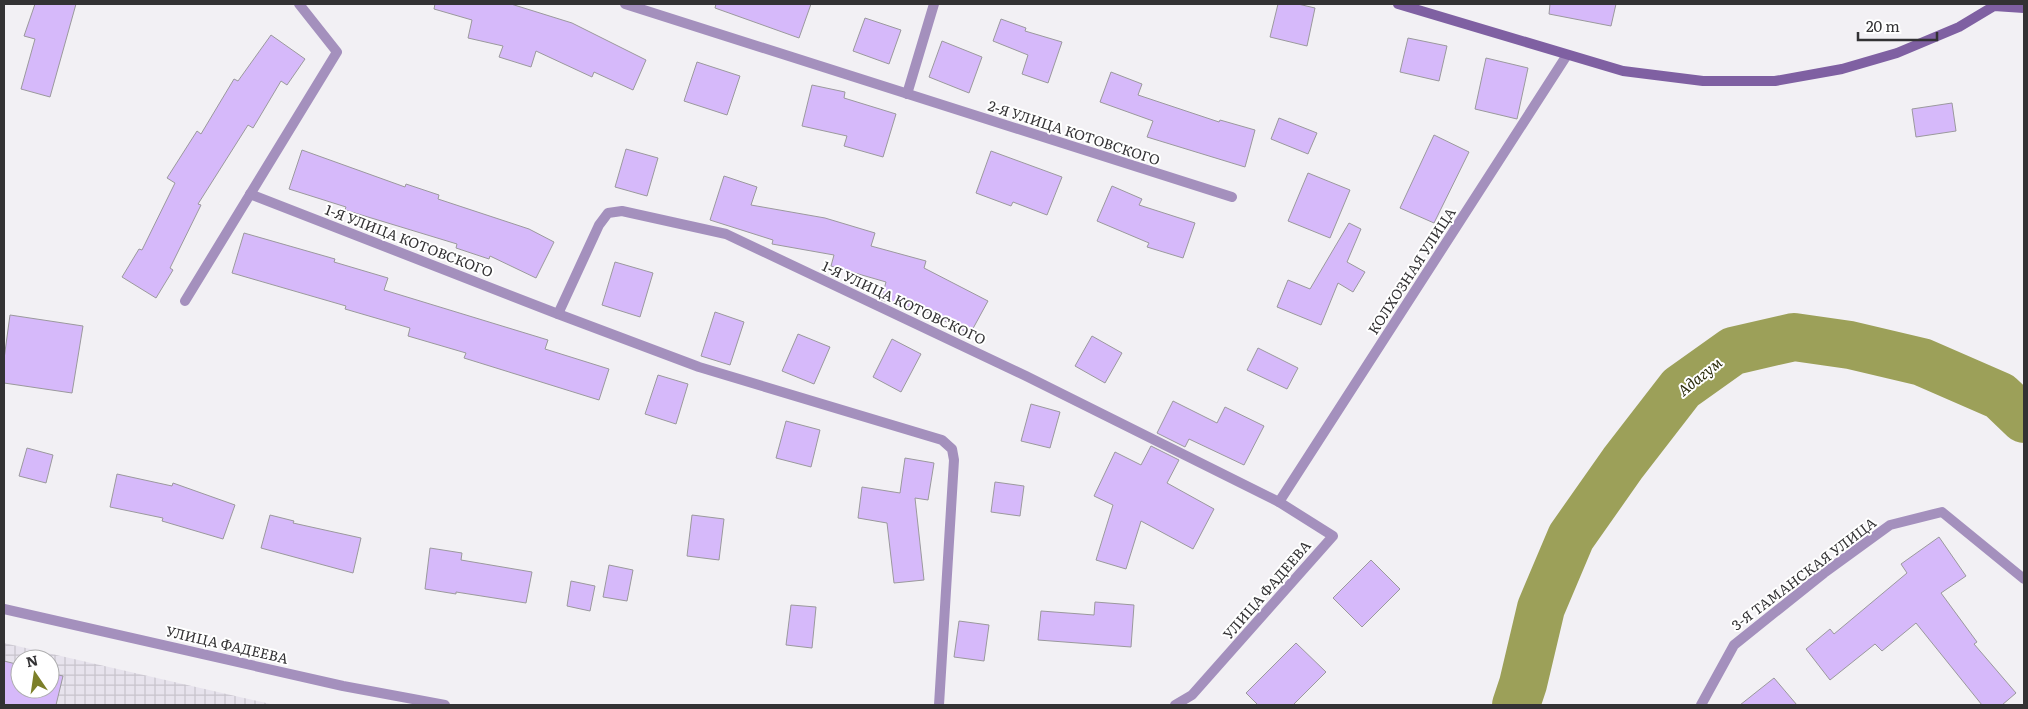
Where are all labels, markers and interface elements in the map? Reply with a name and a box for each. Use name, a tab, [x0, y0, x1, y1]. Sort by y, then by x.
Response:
scale bar	[1858, 10, 1937, 42]
text: 20 m	[1866, 14, 1900, 37]
street label: 2-Я УЛИЦА КОТОВСКОГО	[986, 95, 1163, 169]
street label: 1-Я УЛИЦА КОТОВСКОГО	[323, 199, 496, 281]
street label: КОЛХОЗНАЯ УЛИЦА	[1363, 203, 1460, 338]
street label: 1-Я УЛИЦА КОТОВСКОГО	[819, 255, 989, 349]
water label: Адагум	[1672, 351, 1726, 401]
street label: 3-Я ТАМАНСКАЯ УЛИЦА	[1727, 512, 1881, 634]
street label: УЛИЦА ФАДЕЕВА	[1218, 535, 1315, 643]
street label: УЛИЦА ФАДЕЕВА	[164, 620, 291, 668]
north arrow	[10, 649, 60, 699]
text: N	[24, 649, 40, 671]

